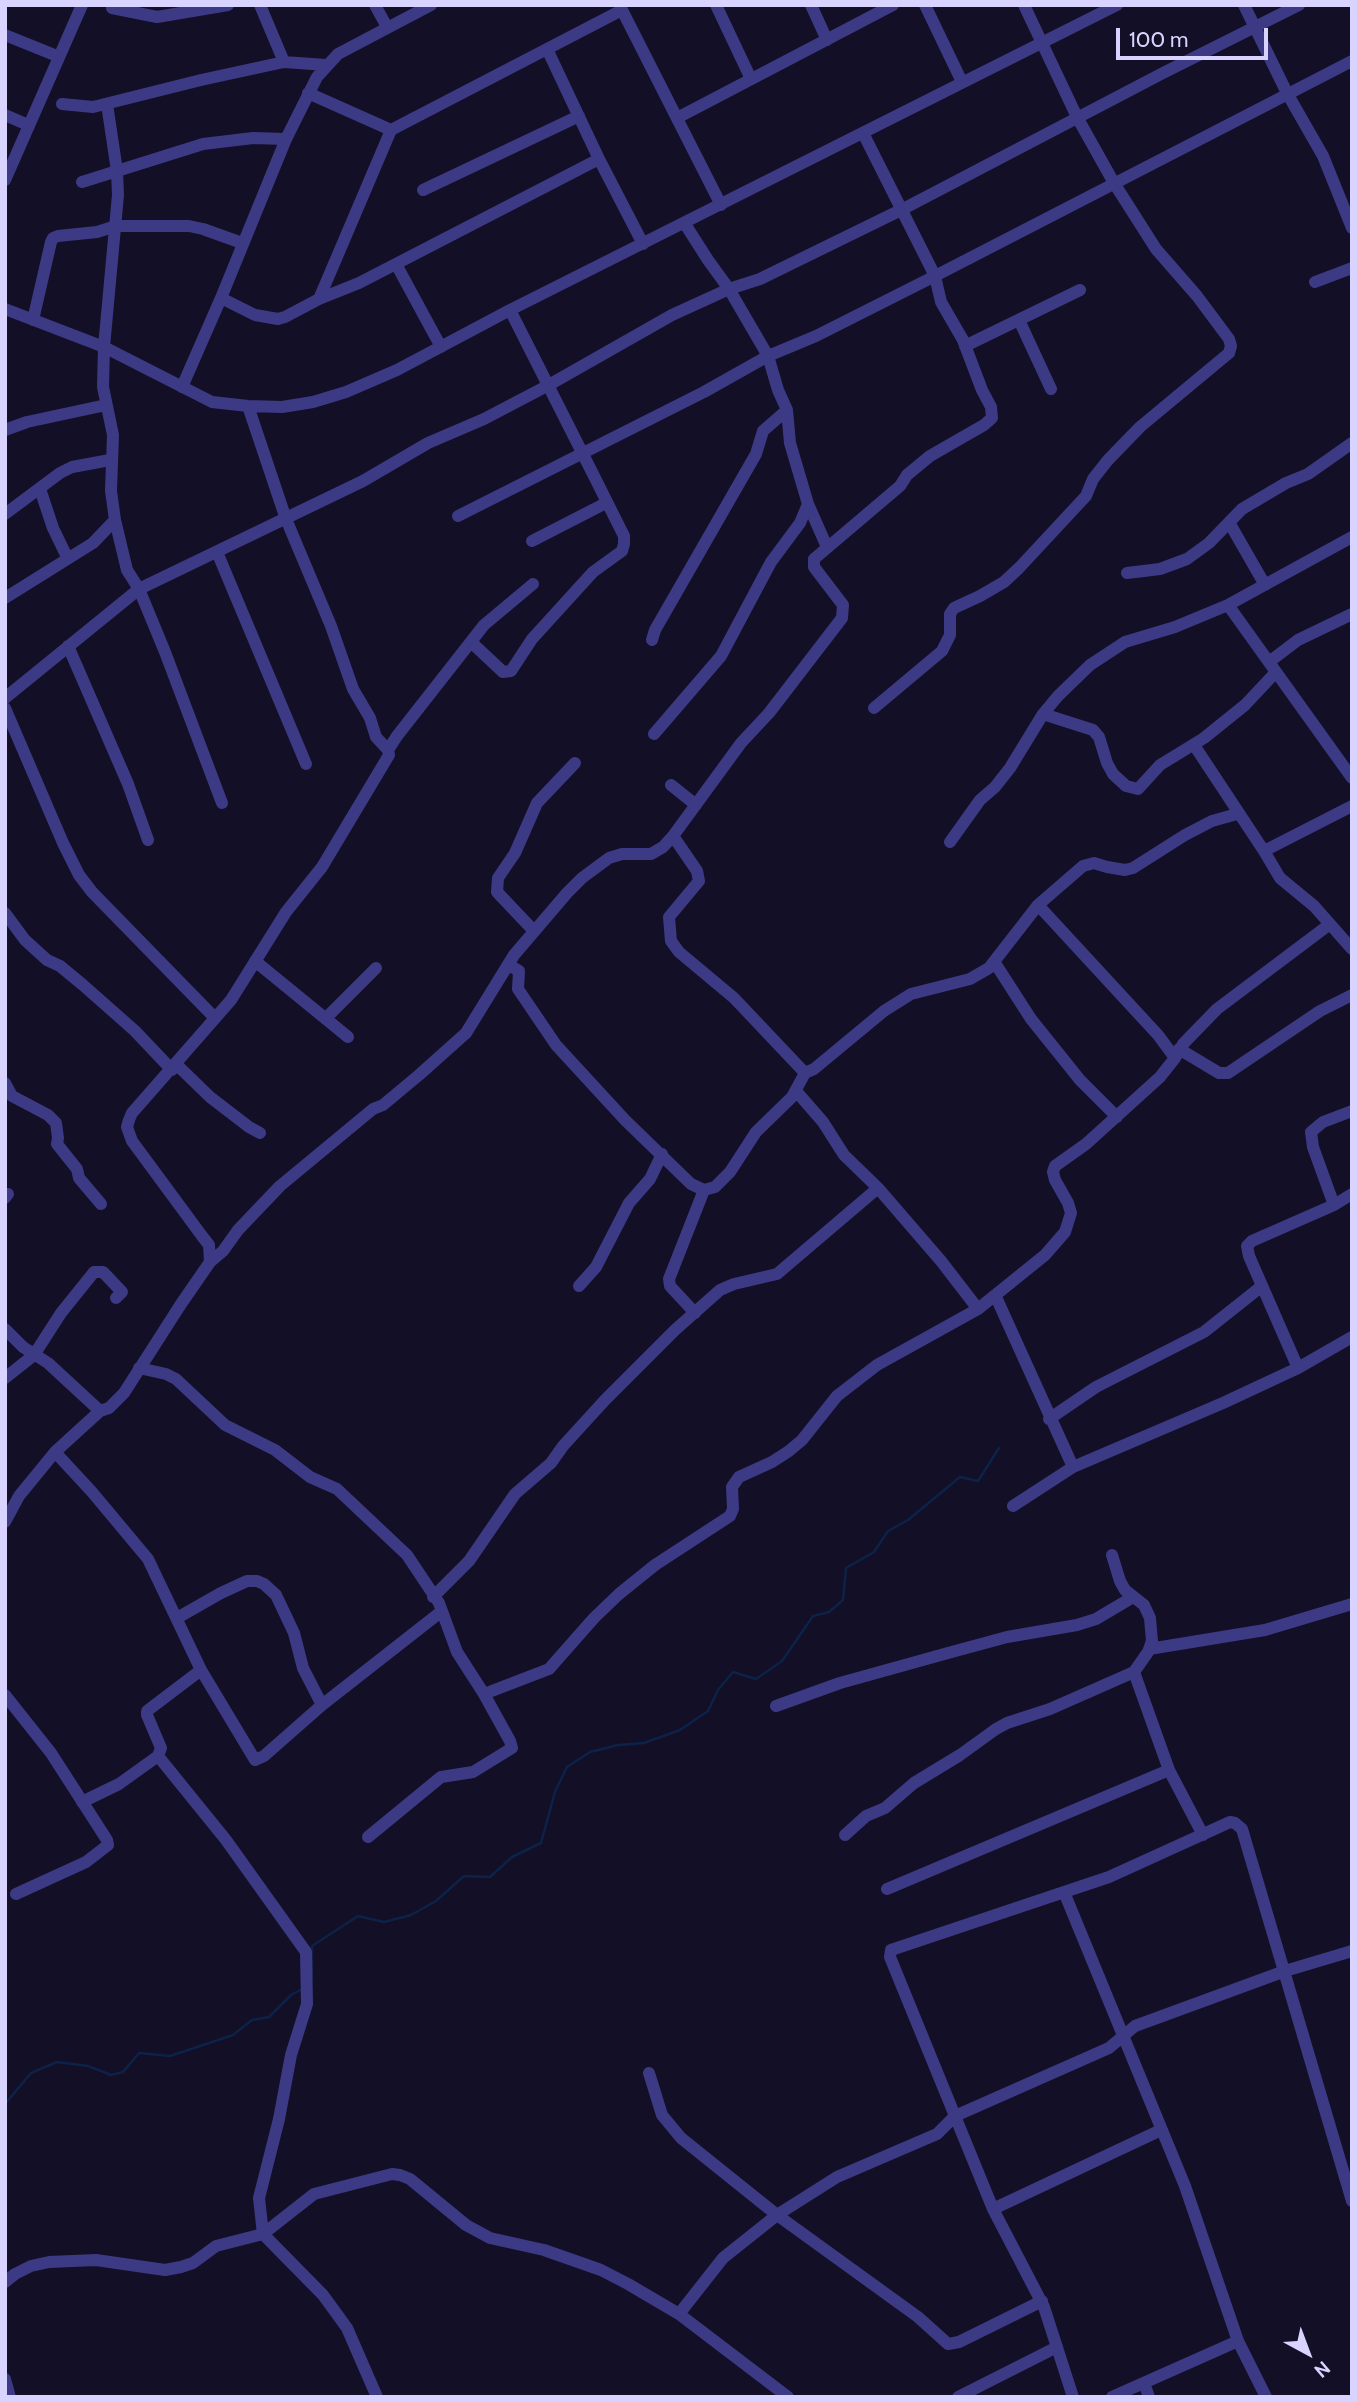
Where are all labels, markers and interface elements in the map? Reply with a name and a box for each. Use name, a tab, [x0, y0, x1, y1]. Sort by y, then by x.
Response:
scale bar	[1119, 14, 1271, 58]
text: 100 m	[1129, 27, 1188, 52]
north arrow	[1273, 2318, 1343, 2388]
text: N	[1309, 2356, 1335, 2382]

